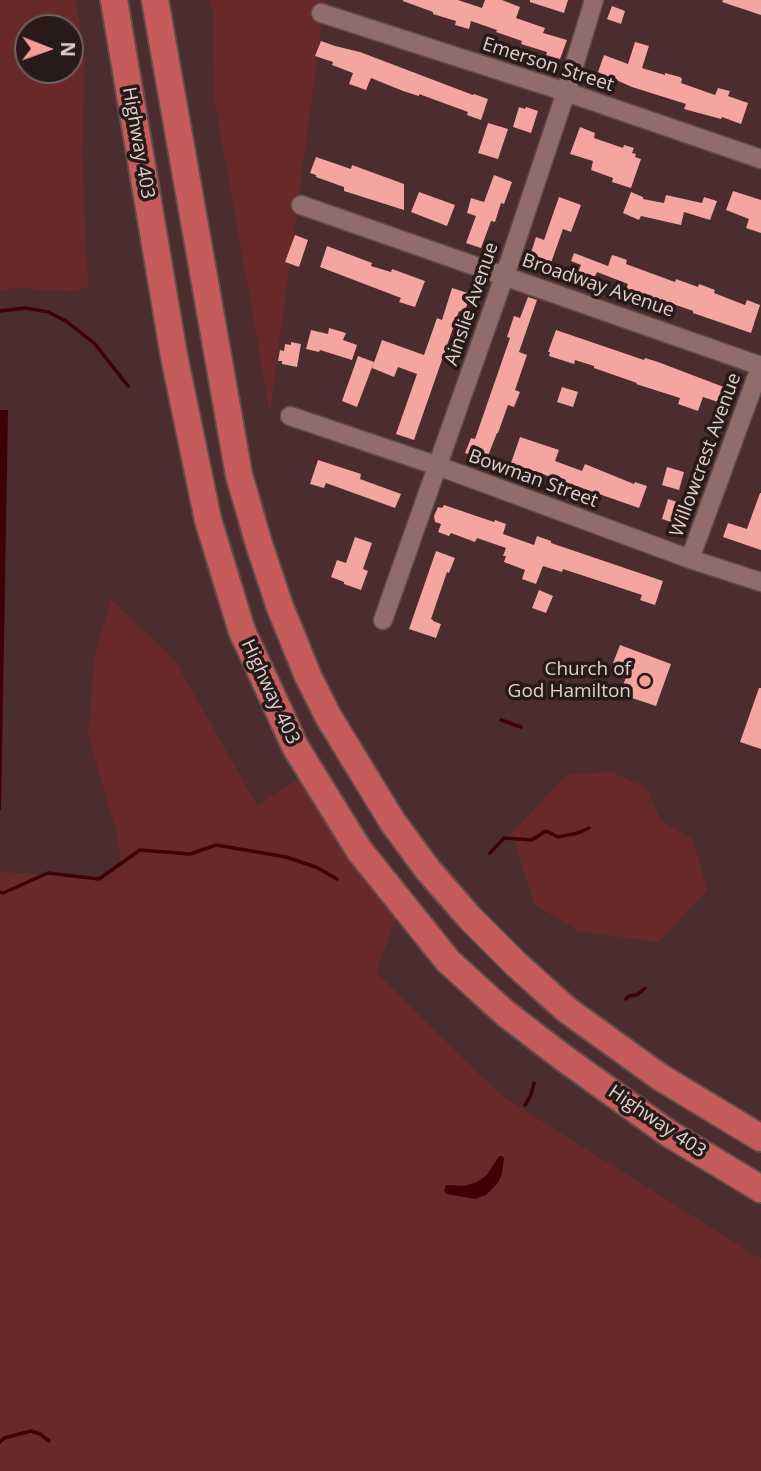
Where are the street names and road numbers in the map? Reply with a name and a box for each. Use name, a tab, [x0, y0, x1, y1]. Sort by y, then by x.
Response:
street label: Emerson Street	[479, 33, 617, 97]
street label: Highway 403	[117, 85, 159, 201]
street label: Ainslie Avenue	[440, 239, 504, 369]
street label: Broadway Avenue	[519, 249, 677, 323]
street label: Willowcrest Avenue	[666, 370, 746, 540]
street label: Bowman Street	[465, 445, 601, 513]
street label: Highway 403	[236, 636, 304, 748]
street label: Highway 403	[604, 1081, 710, 1163]

